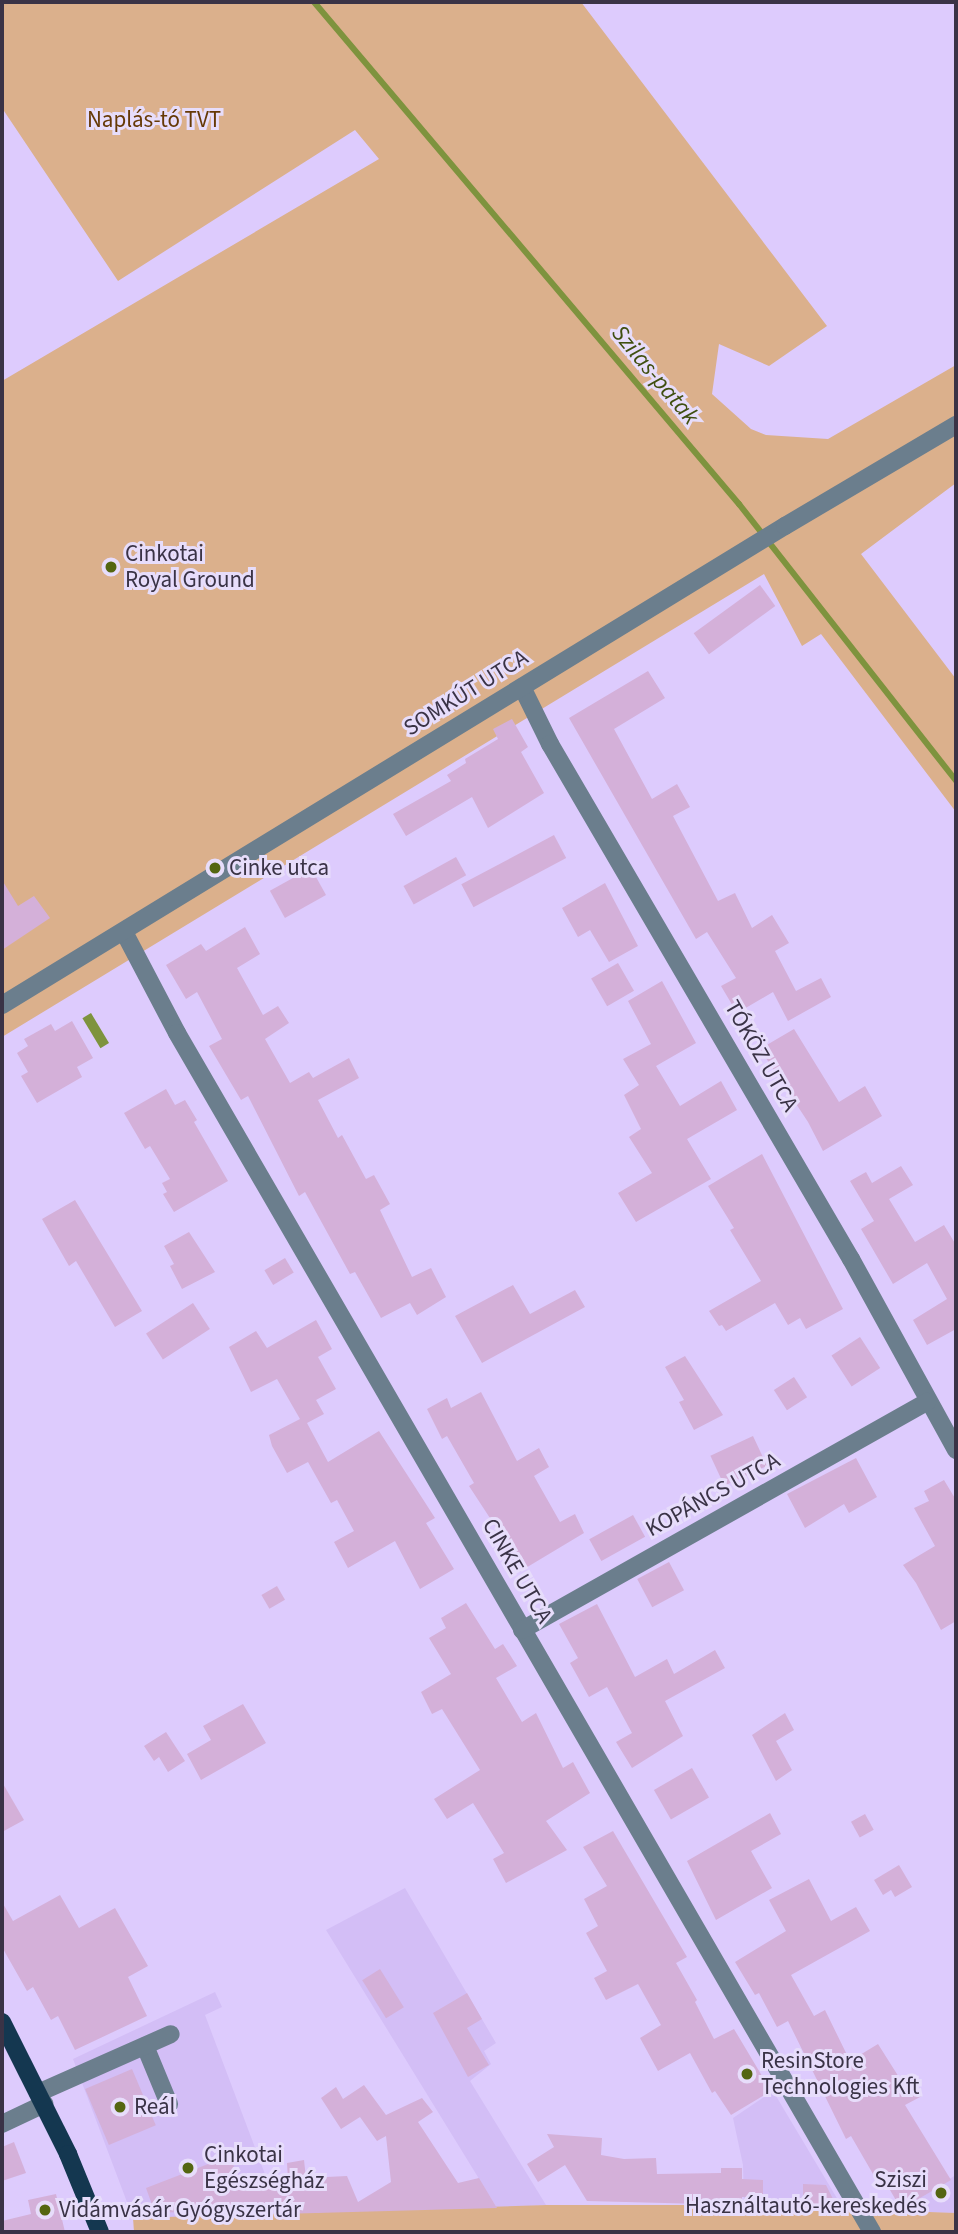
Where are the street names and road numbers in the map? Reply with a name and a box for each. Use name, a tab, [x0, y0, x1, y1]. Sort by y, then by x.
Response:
street label: SOMKÚT UTCA	[399, 644, 533, 742]
street label: TÓKÖZ UTCA	[718, 995, 804, 1117]
street label: KOPÁNCS UTCA	[641, 1447, 785, 1543]
street label: CINKE UTCA	[476, 1514, 558, 1628]

